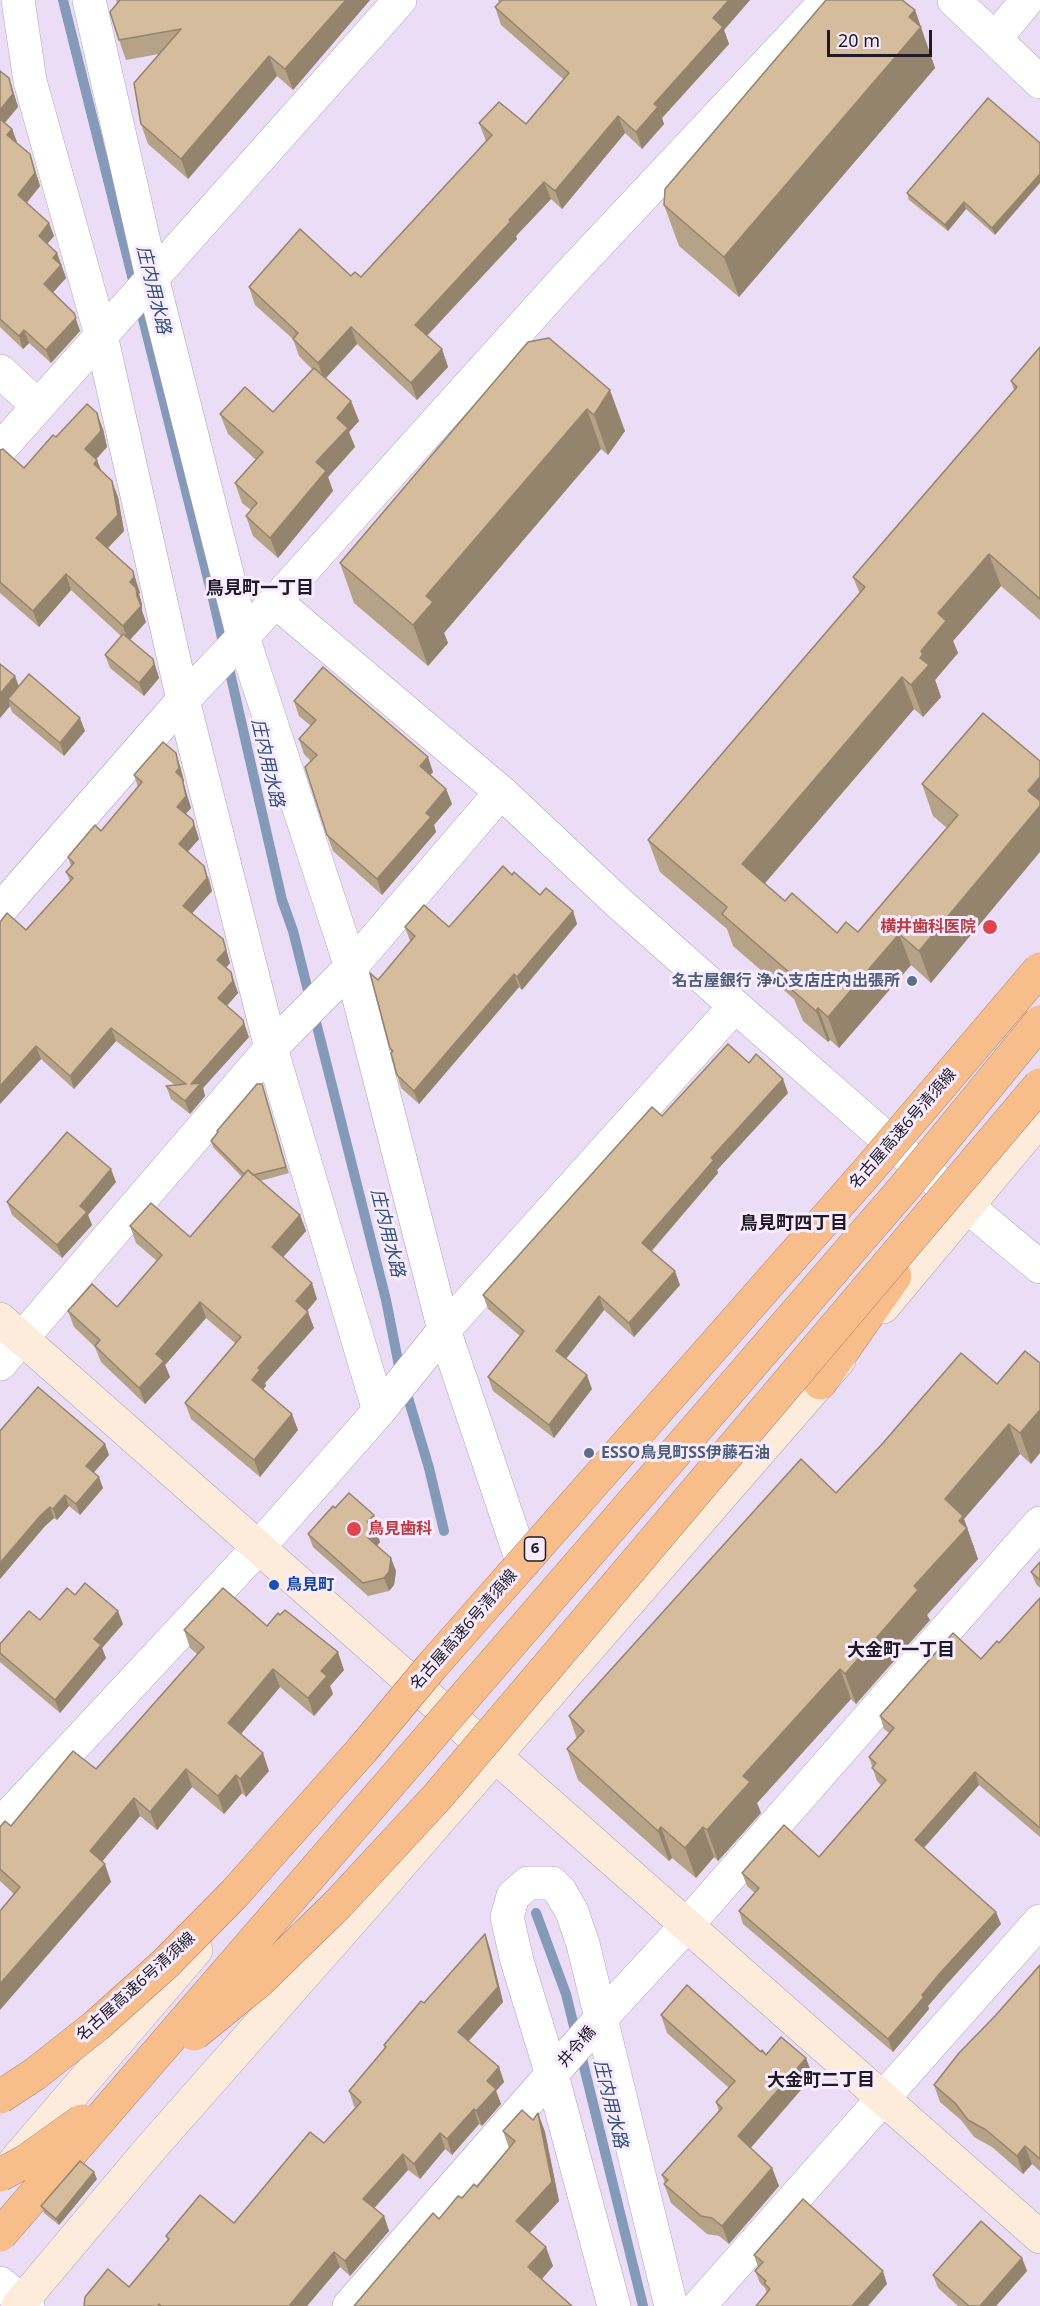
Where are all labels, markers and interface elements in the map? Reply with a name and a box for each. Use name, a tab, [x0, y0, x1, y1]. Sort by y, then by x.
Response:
scale bar	[830, 18, 935, 56]
text: 20 m	[838, 28, 880, 52]
water label: 庄内用水路	[132, 244, 174, 336]
district label: 鳥見町一丁目	[206, 578, 314, 600]
water label: 庄内用水路	[246, 717, 288, 809]
place label: 横井歯科医院	[880, 917, 976, 937]
marker: 横井歯科医院	[981, 918, 999, 936]
place label: 名古屋銀行 浄心支店庄内出張所	[672, 971, 900, 991]
marker: 名古屋銀行 浄心支店庄内出張所	[905, 974, 919, 988]
street label: 名古屋高速6号清須線	[846, 1065, 960, 1193]
water label: 庄内用水路	[366, 1187, 408, 1279]
district label: 鳥見町四丁目	[740, 1213, 848, 1235]
place label: ESSO鳥見町SS伊藤石油	[601, 1443, 770, 1463]
marker: ESSO鳥見町SS伊藤石油	[582, 1446, 596, 1460]
place label: 鳥見歯科	[368, 1519, 432, 1539]
marker: 鳥見歯科	[345, 1520, 363, 1538]
road number: 6	[524, 1537, 546, 1561]
street label: 名古屋高速6号清須線	[407, 1566, 521, 1694]
place label: 鳥見町	[286, 1575, 334, 1595]
marker: 鳥見町	[267, 1578, 281, 1592]
district label: 大金町一丁目	[847, 1640, 955, 1662]
street label: 名古屋高速6号清須線	[73, 1929, 199, 2045]
street label: 井令橋	[554, 2023, 600, 2071]
water label: 庄内用水路	[589, 2058, 631, 2150]
district label: 大金町二丁目	[767, 2070, 875, 2092]

